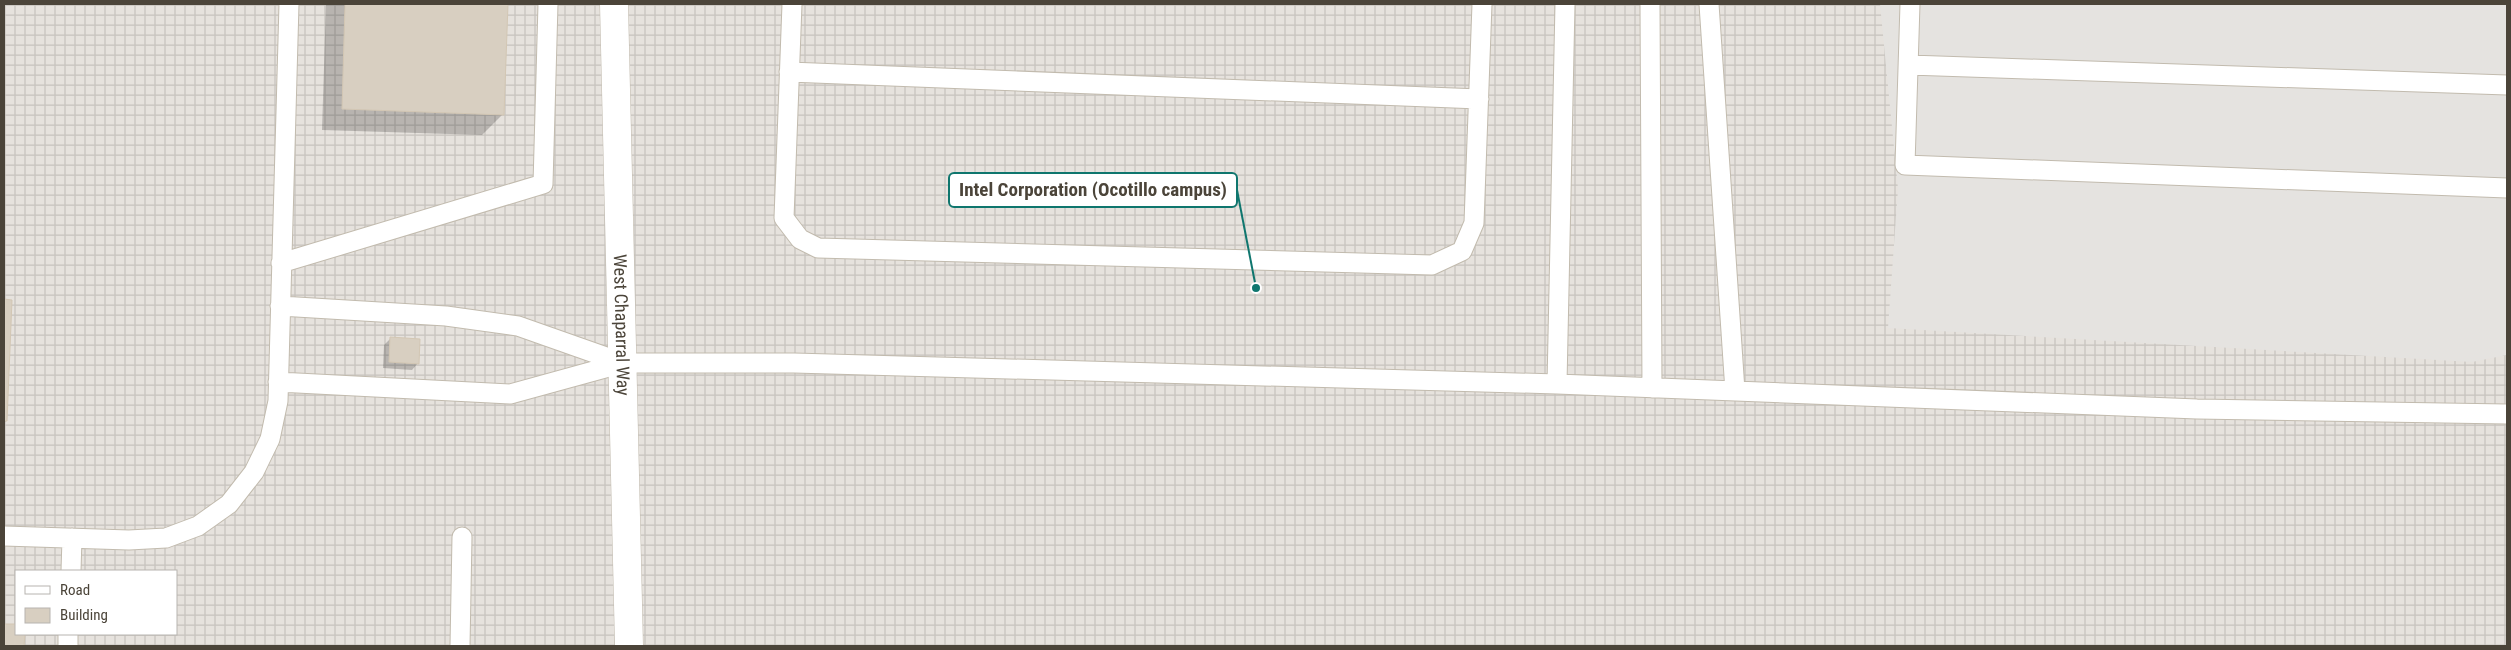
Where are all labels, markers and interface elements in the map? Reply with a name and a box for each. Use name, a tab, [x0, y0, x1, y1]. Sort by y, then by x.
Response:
callout: Intel Corporation (Ocotillo campus)	[949, 173, 1237, 207]
text: Intel Corporation (Ocotillo campus)	[959, 178, 1227, 201]
street label: West Chaparral Way	[610, 254, 634, 396]
legend	[15, 570, 178, 635]
text: Road	[60, 581, 90, 599]
text: Building	[60, 606, 108, 624]

